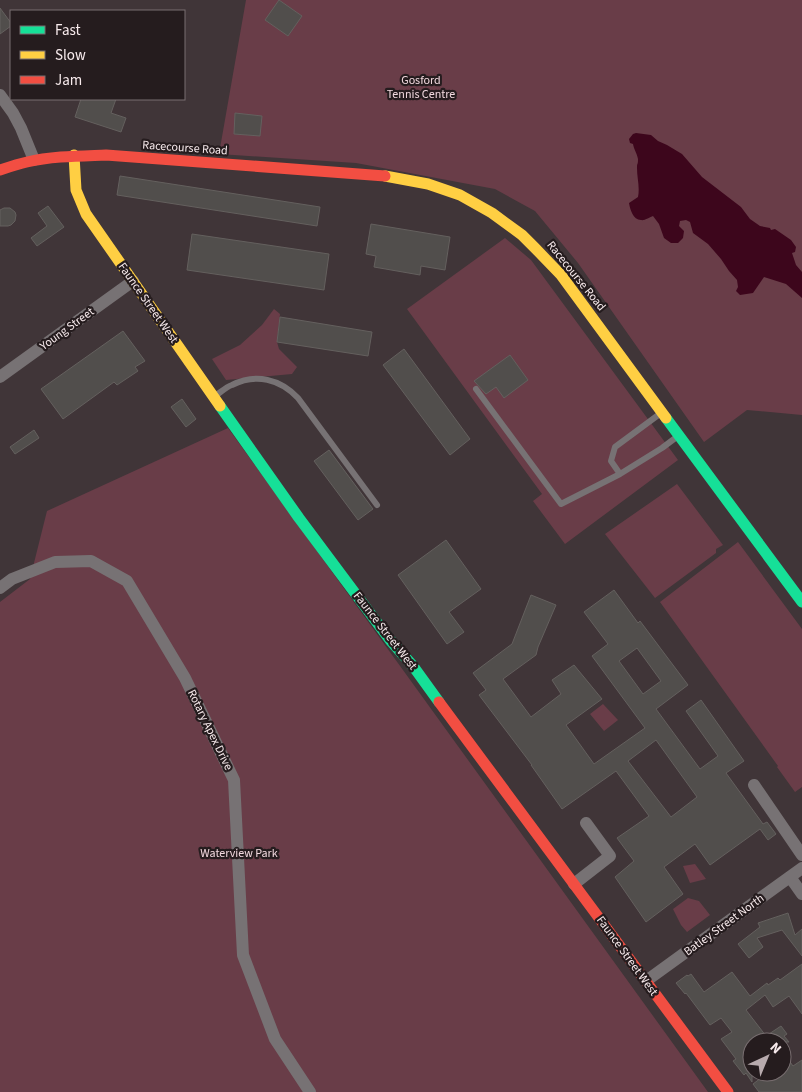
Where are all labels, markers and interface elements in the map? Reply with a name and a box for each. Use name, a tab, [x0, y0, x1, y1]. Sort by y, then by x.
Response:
legend	[10, 10, 185, 100]
text: Fast	[55, 20, 81, 41]
text: Slow	[55, 45, 86, 66]
text: Jam	[55, 70, 82, 91]
park label: Gosford Tennis Centre	[387, 72, 455, 103]
street label: Racecourse Road	[142, 137, 228, 159]
street label: Racecourse Road	[542, 237, 610, 315]
street label: Faunce Street West	[114, 259, 182, 347]
street label: Young Street	[36, 304, 98, 355]
street label: Faunce Street West	[349, 588, 421, 674]
street label: Rotary Apex Drive	[183, 687, 237, 773]
park label: Waterview Park	[200, 845, 278, 862]
street label: Batley Street North	[680, 890, 768, 960]
street label: Faunce Street West	[592, 913, 662, 999]
north arrow	[742, 1032, 792, 1082]
text: N	[765, 1038, 786, 1059]

